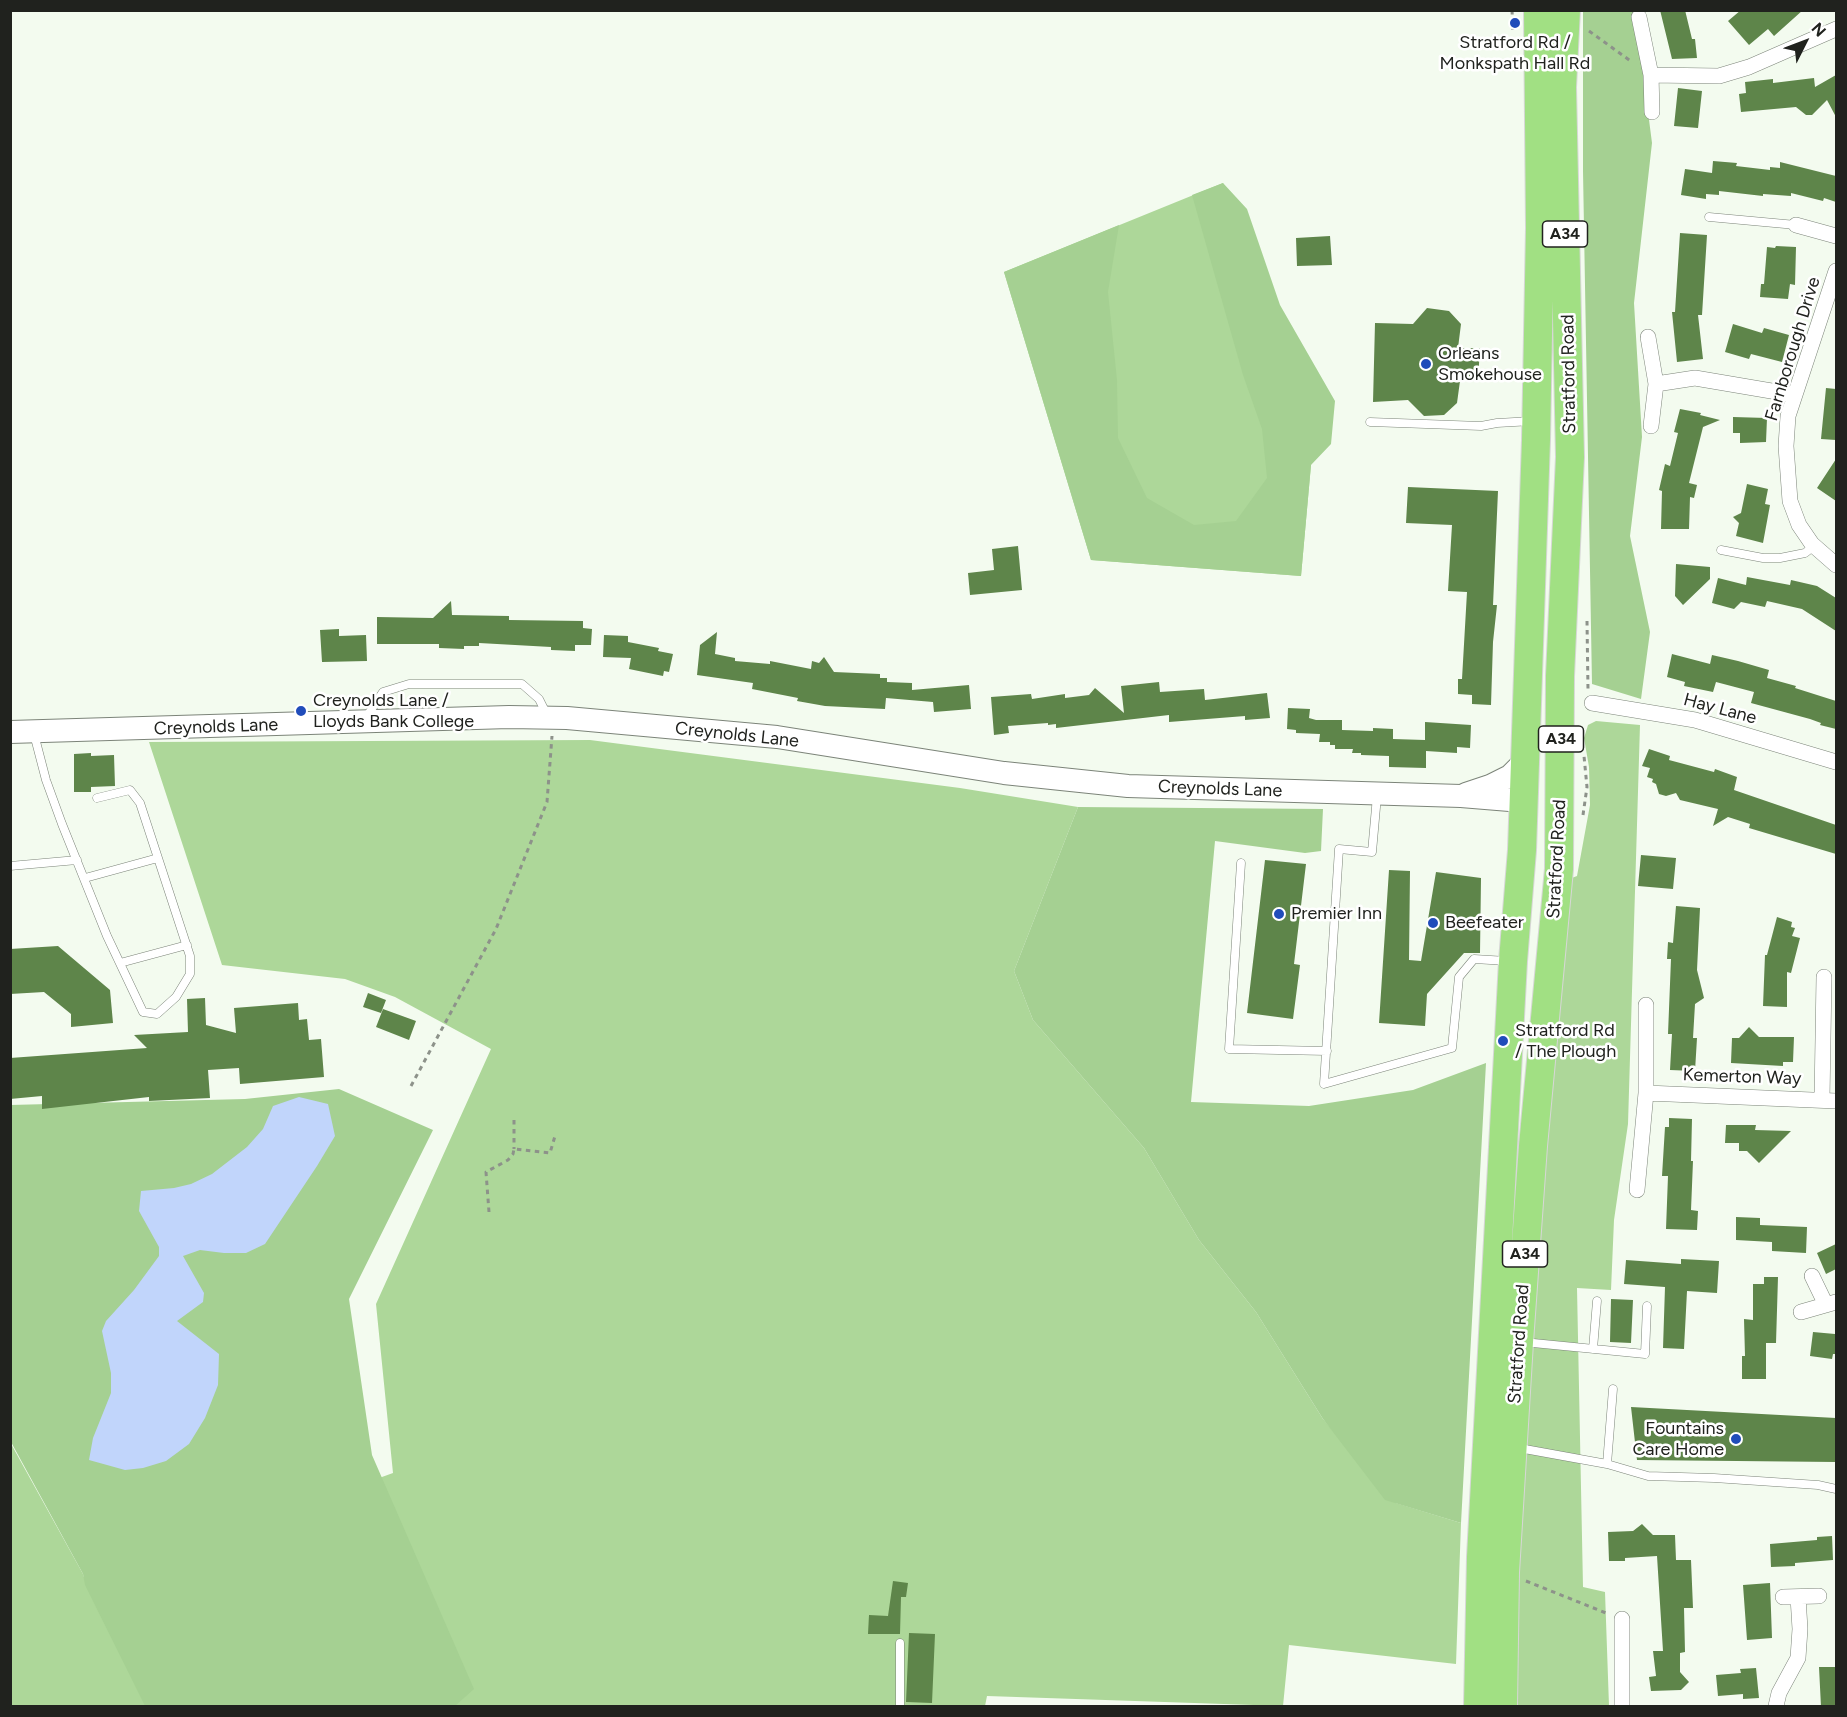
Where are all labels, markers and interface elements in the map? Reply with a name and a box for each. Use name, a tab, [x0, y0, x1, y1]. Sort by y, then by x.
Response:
north arrow	[1775, 12, 1835, 72]
marker: Stratford Rd / Monkspath Hall Rd	[1508, 16, 1522, 30]
text: N	[1808, 19, 1830, 41]
place label: Stratford Rd / Monkspath Hall Rd	[1440, 32, 1590, 74]
road number: A34	[1542, 221, 1588, 247]
street label: Farnborough Drive	[1761, 274, 1825, 424]
street label: Stratford Road	[1557, 314, 1581, 434]
place label: Orleans Smokehouse	[1438, 343, 1542, 386]
marker: Orleans Smokehouse	[1419, 357, 1433, 371]
street label: Hay Lane	[1681, 689, 1759, 729]
place label: Creynolds Lane / Lloyds Bank College	[313, 690, 474, 732]
marker: Creynolds Lane / Lloyds Bank College	[294, 704, 308, 718]
street label: Creynolds Lane	[153, 714, 279, 740]
street label: Creynolds Lane	[674, 718, 800, 752]
road number: A34	[1538, 726, 1584, 752]
street label: Creynolds Lane	[1157, 776, 1283, 802]
street label: Stratford Road	[1543, 799, 1571, 919]
place label: Premier Inn	[1291, 903, 1382, 925]
marker: Premier Inn	[1272, 907, 1286, 921]
place label: Beefeater	[1445, 912, 1524, 934]
marker: Beefeater	[1426, 916, 1440, 930]
place label: Stratford Rd / The Plough	[1515, 1020, 1616, 1062]
marker: Stratford Rd / The Plough	[1496, 1034, 1510, 1048]
street label: Kemerton Way	[1682, 1064, 1802, 1090]
road number: A34	[1502, 1241, 1547, 1267]
street label: Stratford Road	[1504, 1284, 1534, 1404]
place label: Fountains Care Home	[1632, 1418, 1724, 1460]
marker: Fountains Care Home	[1729, 1432, 1743, 1446]

